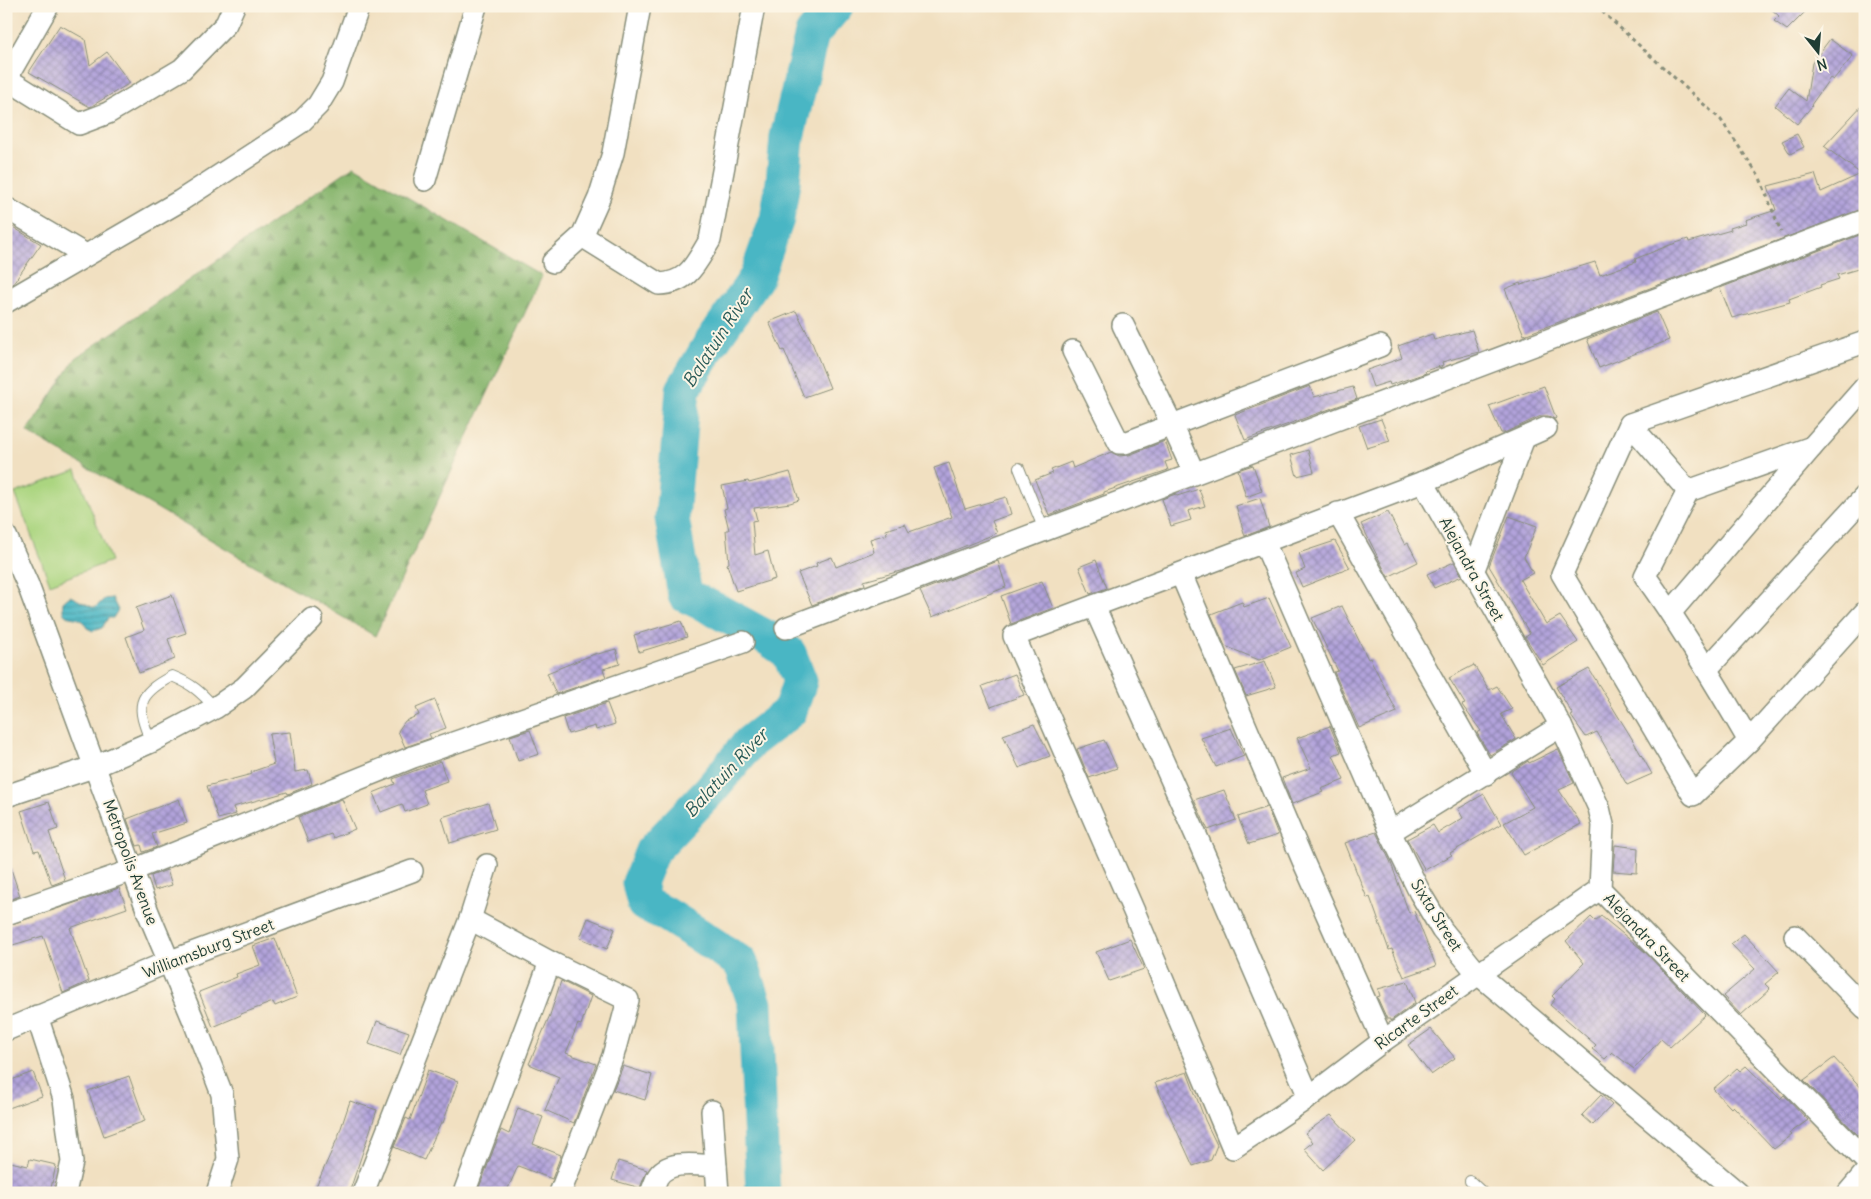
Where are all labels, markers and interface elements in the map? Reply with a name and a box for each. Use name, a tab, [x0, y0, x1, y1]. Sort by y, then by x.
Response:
north arrow	[1794, 28, 1844, 78]
text: N	[1815, 54, 1829, 74]
water label: Balatuin River	[677, 282, 759, 391]
street label: Alejandra Street	[1435, 513, 1509, 625]
water label: Balatuin River	[679, 722, 774, 822]
street label: Metropolis Avenue	[99, 796, 163, 928]
street label: Sixta Street	[1407, 875, 1467, 955]
street label: Alejandra Street	[1600, 888, 1695, 986]
street label: Williamsburg Street	[139, 913, 277, 982]
street label: Ricarte Street	[1371, 980, 1462, 1054]

